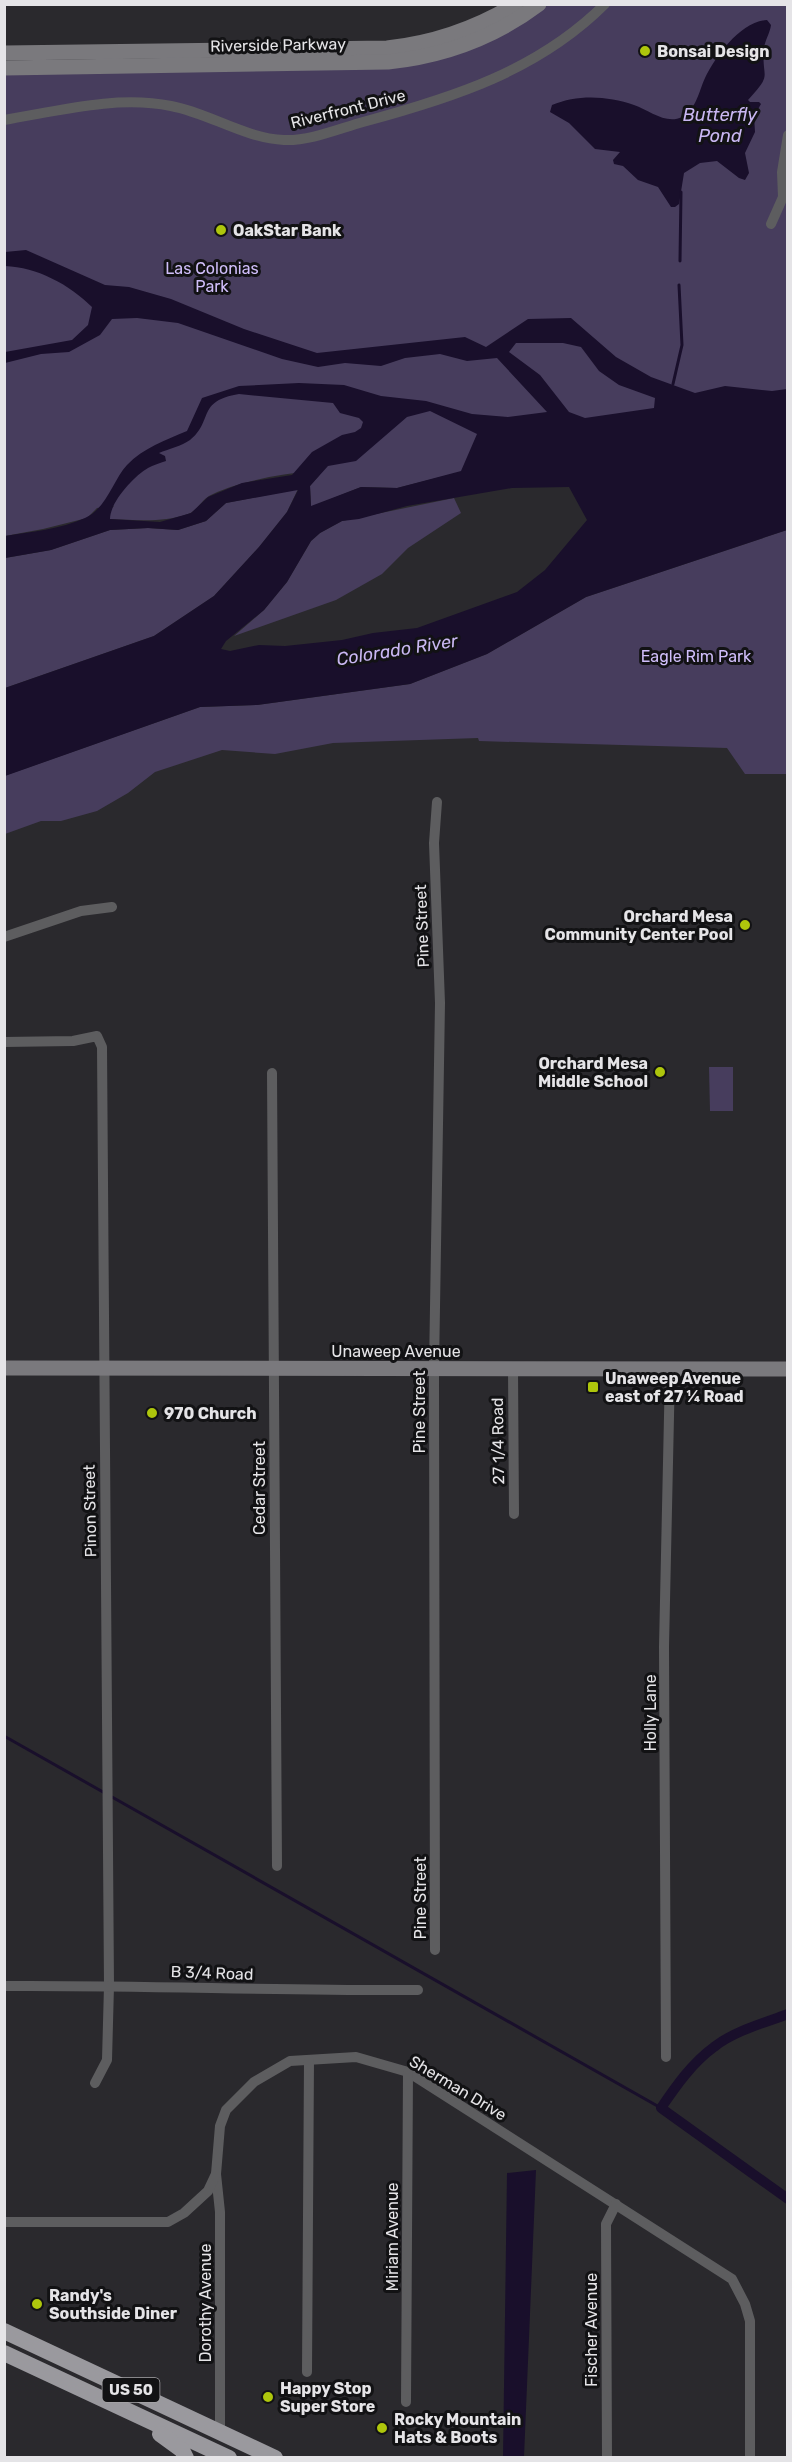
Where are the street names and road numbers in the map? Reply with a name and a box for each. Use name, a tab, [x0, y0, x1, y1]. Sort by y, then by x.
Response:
street label: Riverside Parkway	[210, 34, 346, 56]
street label: Riverfront Drive	[289, 86, 407, 132]
street label: Pine Street	[411, 884, 433, 968]
street label: Unaweep Avenue	[331, 1342, 461, 1361]
street label: Pine Street	[410, 1371, 429, 1453]
street label: 27 1/4 Road	[488, 1397, 508, 1485]
street label: Cedar Street	[250, 1441, 269, 1535]
street label: Pinon Street	[80, 1464, 100, 1558]
street label: Holly Lane	[641, 1674, 660, 1752]
street label: Pine Street	[411, 1857, 430, 1939]
street label: B 3/4 Road	[170, 1962, 254, 1984]
street label: Sherman Drive	[406, 2052, 510, 2124]
street label: Miriam Avenue	[383, 2182, 402, 2292]
street label: Dorothy Avenue	[196, 2244, 215, 2362]
street label: Fischer Avenue	[582, 2273, 601, 2387]
road number: US 50	[102, 2378, 160, 2402]

